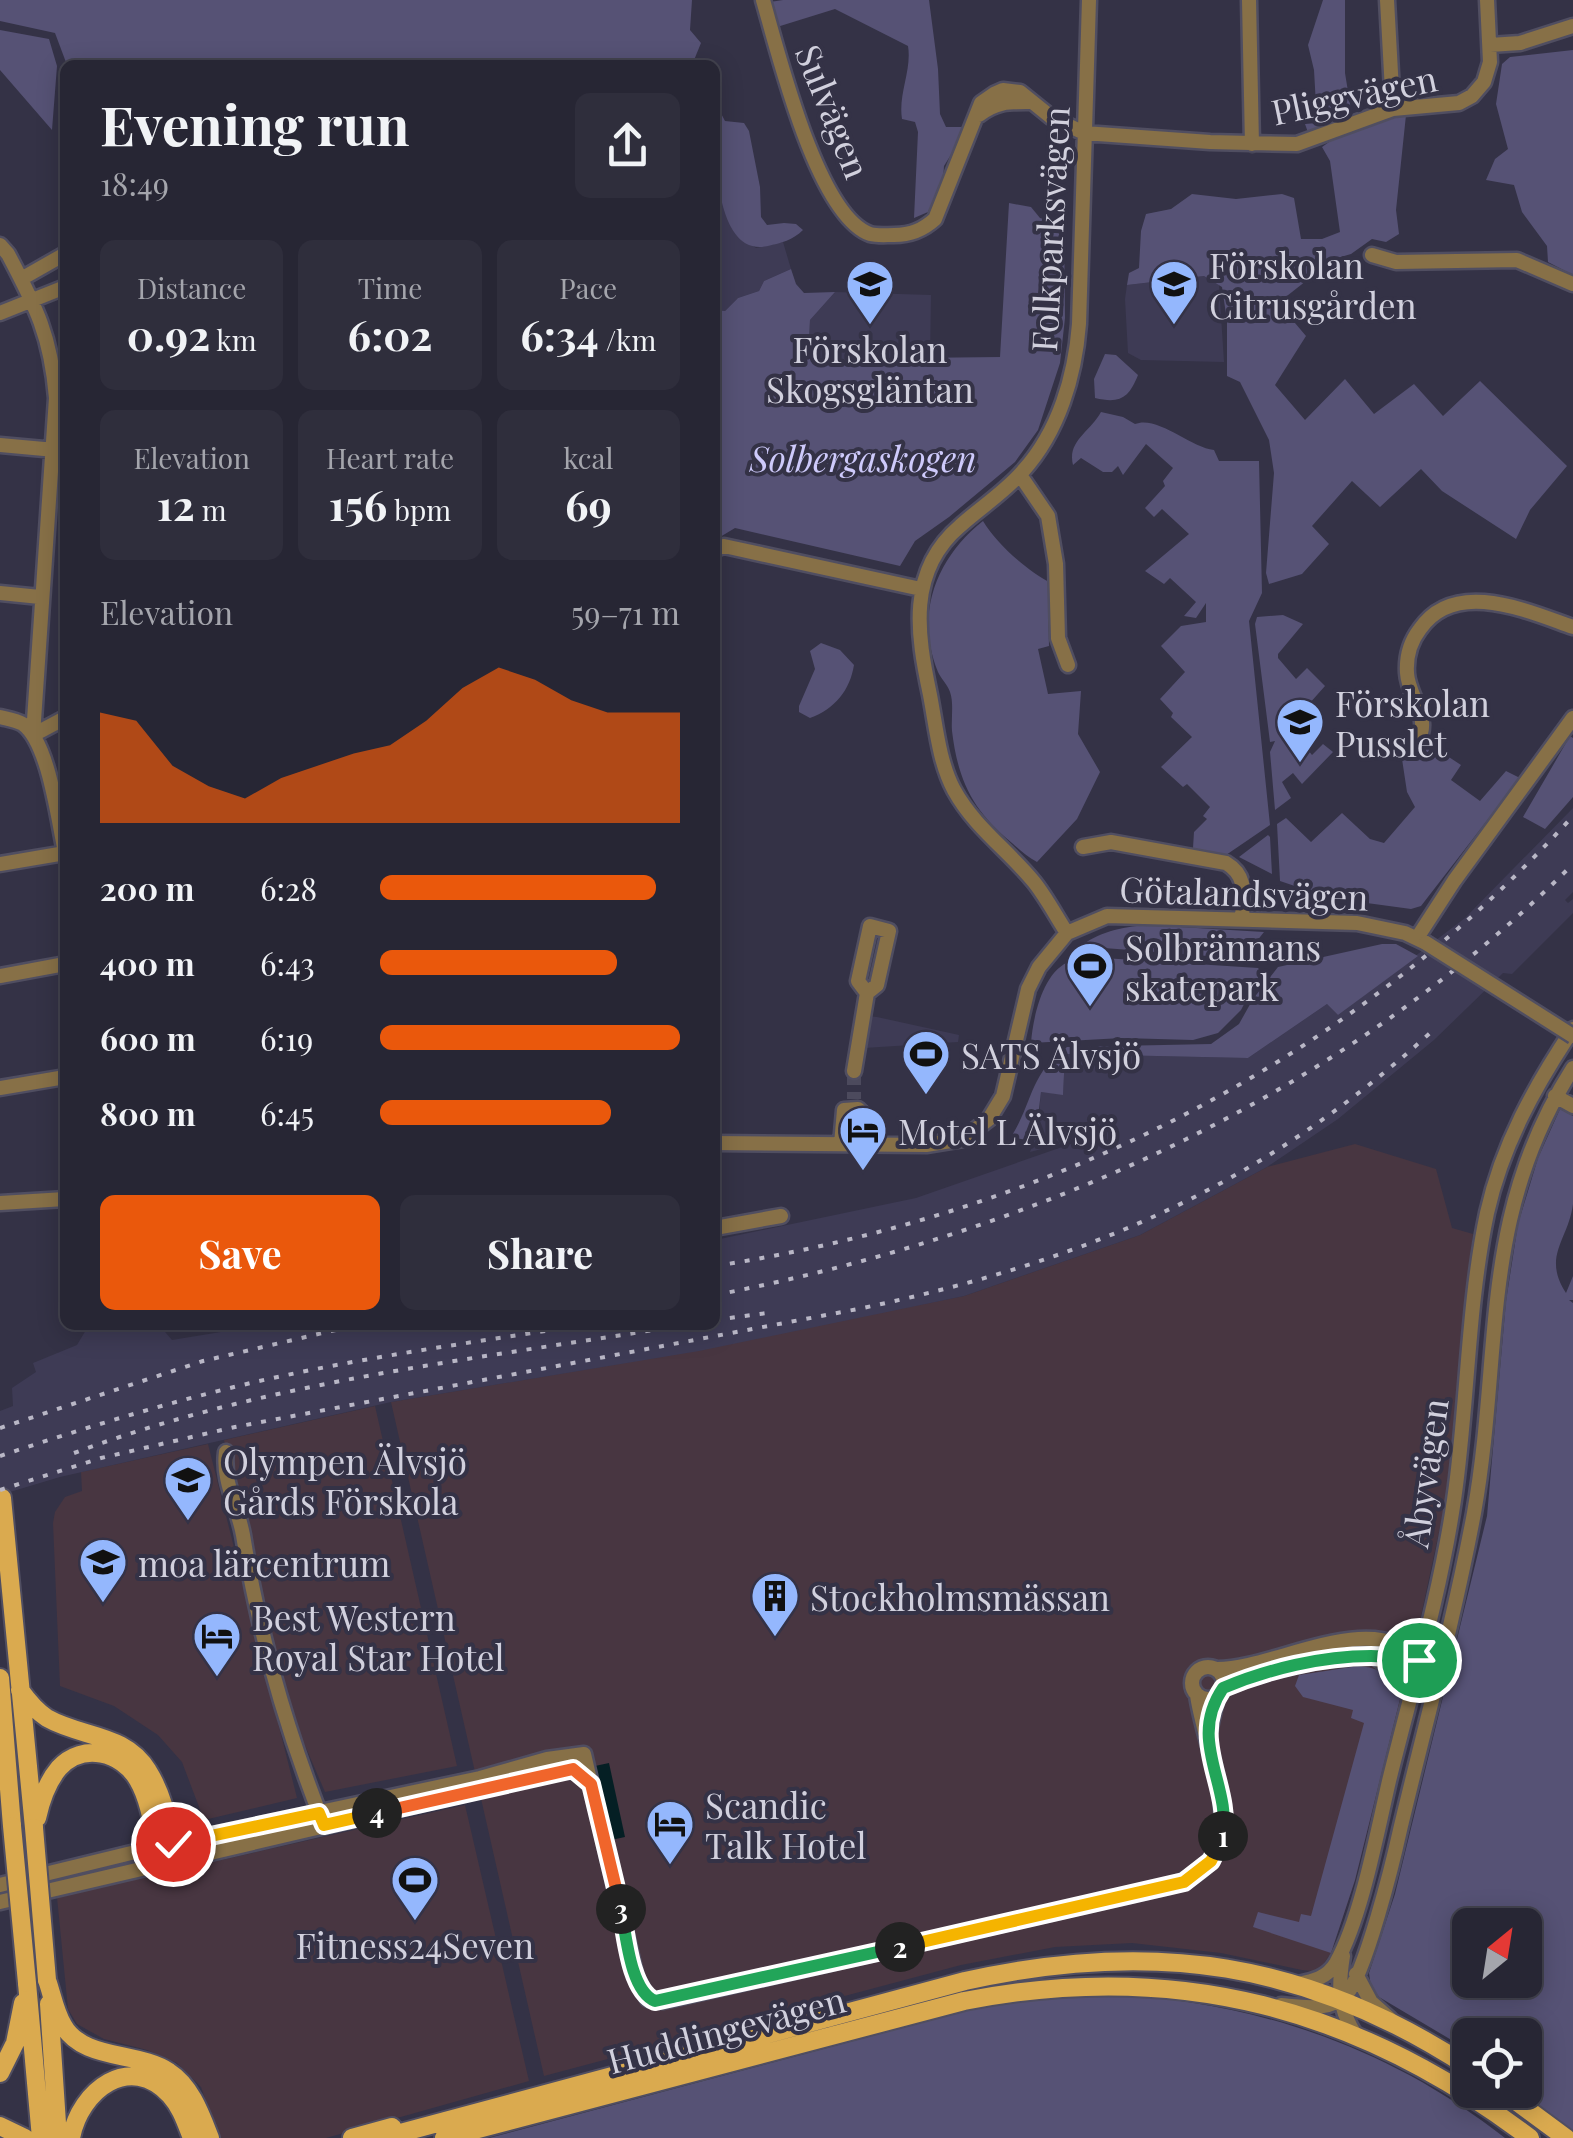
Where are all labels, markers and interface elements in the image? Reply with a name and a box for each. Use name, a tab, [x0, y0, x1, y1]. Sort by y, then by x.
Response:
street label: Sulvägen	[786, 37, 882, 185]
street label: Pliggvägen	[1267, 54, 1441, 134]
text: Evening run	[100, 86, 410, 160]
button: share	[575, 93, 680, 198]
street label: Folkparksvägen	[1019, 105, 1079, 353]
text: 18:49	[100, 161, 169, 204]
place label: Förskolan Citrusgården	[1209, 241, 1417, 328]
school or university icon: Förskolan Skogsgläntan	[844, 258, 896, 326]
school or university icon: Förskolan Citrusgården	[1148, 258, 1200, 326]
text: Distance	[137, 269, 246, 306]
text: Time	[358, 269, 422, 306]
text: Pace	[559, 269, 617, 306]
text: 0.92	[127, 306, 210, 362]
text: 6:02	[348, 306, 432, 362]
text: 6:34	[520, 306, 599, 362]
text: km	[210, 321, 257, 358]
text: /km	[599, 321, 656, 358]
place label: Förskolan Skogsgläntan	[766, 325, 974, 412]
park label: Solbergaskogen	[748, 434, 977, 481]
text: Elevation	[133, 439, 250, 476]
text: Heart rate	[326, 439, 454, 476]
text: kcal	[563, 439, 613, 476]
text: 12	[157, 476, 195, 532]
text: 156	[329, 476, 387, 532]
text: 69	[565, 476, 612, 532]
text: m	[195, 491, 227, 528]
text: bpm	[387, 491, 451, 528]
text: Elevation	[100, 590, 233, 633]
text: 59–71 m	[571, 590, 680, 633]
place label: Förskolan Pusslet	[1335, 679, 1490, 766]
school or university icon: Förskolan Pusslet	[1274, 696, 1326, 764]
street label: Götalandsvägen	[1119, 864, 1369, 920]
text: 200 m	[100, 866, 194, 909]
text: 6:28	[260, 866, 317, 909]
place label: Solbrännans skatepark	[1125, 923, 1321, 1010]
sports icon: Solbrännans skatepark	[1064, 940, 1116, 1008]
text: 400 m	[100, 941, 195, 984]
text: 6:43	[260, 941, 315, 984]
text: 600 m	[100, 1016, 196, 1059]
text: 6:19	[260, 1016, 313, 1059]
sports icon: SATS Älvsjö	[900, 1028, 952, 1096]
place label: SATS Älvsjö	[961, 1031, 1141, 1078]
text: 800 m	[100, 1091, 196, 1134]
text: 6:45	[260, 1091, 314, 1134]
hotel icon: Motel L Älvsjö	[837, 1104, 889, 1172]
place label: Motel L Älvsjö	[898, 1107, 1117, 1154]
button: Save	[100, 1195, 380, 1310]
button: Share	[400, 1195, 680, 1310]
street label: Åbyvägen	[1390, 1395, 1458, 1552]
place label: Olympen Älvsjö Gårds Förskola	[223, 1437, 467, 1524]
school or university icon: Olympen Älvsjö Gårds Förskola	[162, 1454, 214, 1522]
school or university icon: moa lärcentrum	[77, 1536, 129, 1604]
place label: moa lärcentrum	[138, 1539, 390, 1586]
building icon: Stockholmsmässan	[749, 1570, 801, 1638]
place label: Stockholmsmässan	[810, 1573, 1110, 1620]
place label: Best Western Royal Star Hotel	[252, 1593, 505, 1680]
hotel icon: Best Western Royal Star Hotel	[191, 1610, 243, 1678]
pin	[1377, 1618, 1462, 1703]
icon: arrive	[1392, 1633, 1447, 1688]
place label: Scandic Talk Hotel	[705, 1781, 866, 1868]
pin: 4	[352, 1788, 402, 1838]
text: 4	[370, 1794, 384, 1831]
hotel icon: Scandic Talk Hotel	[644, 1798, 696, 1866]
pin	[131, 1802, 216, 1887]
pin: 1	[1198, 1811, 1248, 1861]
icon: check	[146, 1817, 201, 1872]
text: 1	[1218, 1817, 1228, 1854]
sports icon: Fitness24Seven	[389, 1854, 441, 1922]
pin: 3	[596, 1884, 646, 1934]
text: 3	[614, 1890, 628, 1927]
north arrow	[1452, 1908, 1542, 1998]
map controls	[1452, 1908, 1542, 2108]
place label: Fitness24Seven	[296, 1921, 534, 1968]
pin: 2	[875, 1922, 925, 1972]
text: 2	[893, 1928, 907, 1965]
street label: Huddingevägen	[602, 1975, 850, 2083]
button: locate	[1452, 2018, 1542, 2108]

